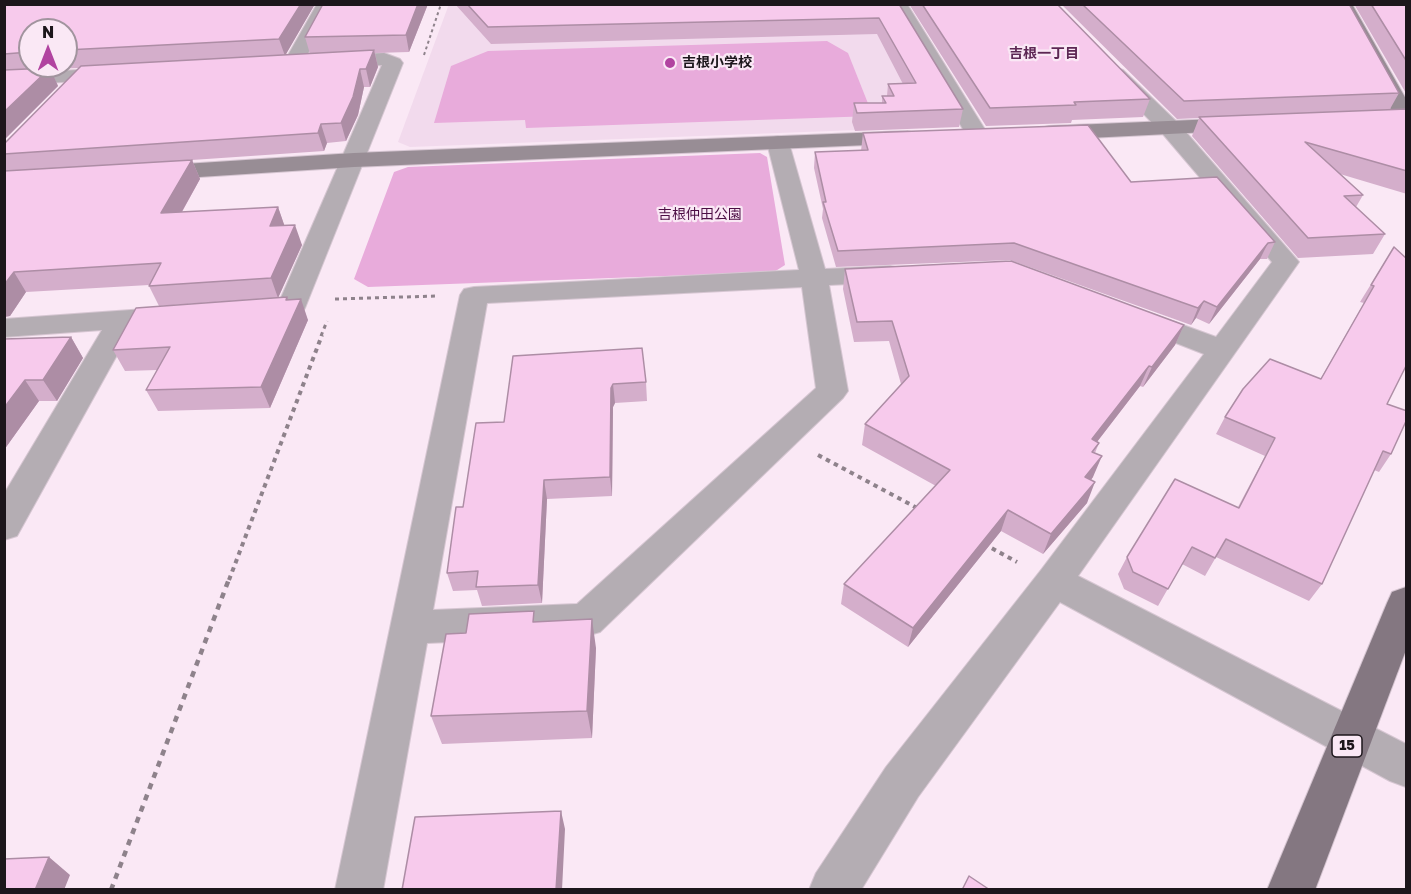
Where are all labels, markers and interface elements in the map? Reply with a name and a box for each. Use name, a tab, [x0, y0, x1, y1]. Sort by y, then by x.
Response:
north arrow	[18, 18, 78, 78]
text: N	[42, 22, 54, 42]
district label: 吉根一丁目	[1009, 46, 1079, 62]
place label: 吉根小学校	[682, 55, 752, 71]
marker: 吉根小学校	[663, 56, 677, 70]
park label: 吉根仲田公園	[658, 207, 742, 223]
road number: 15	[1332, 735, 1362, 757]

